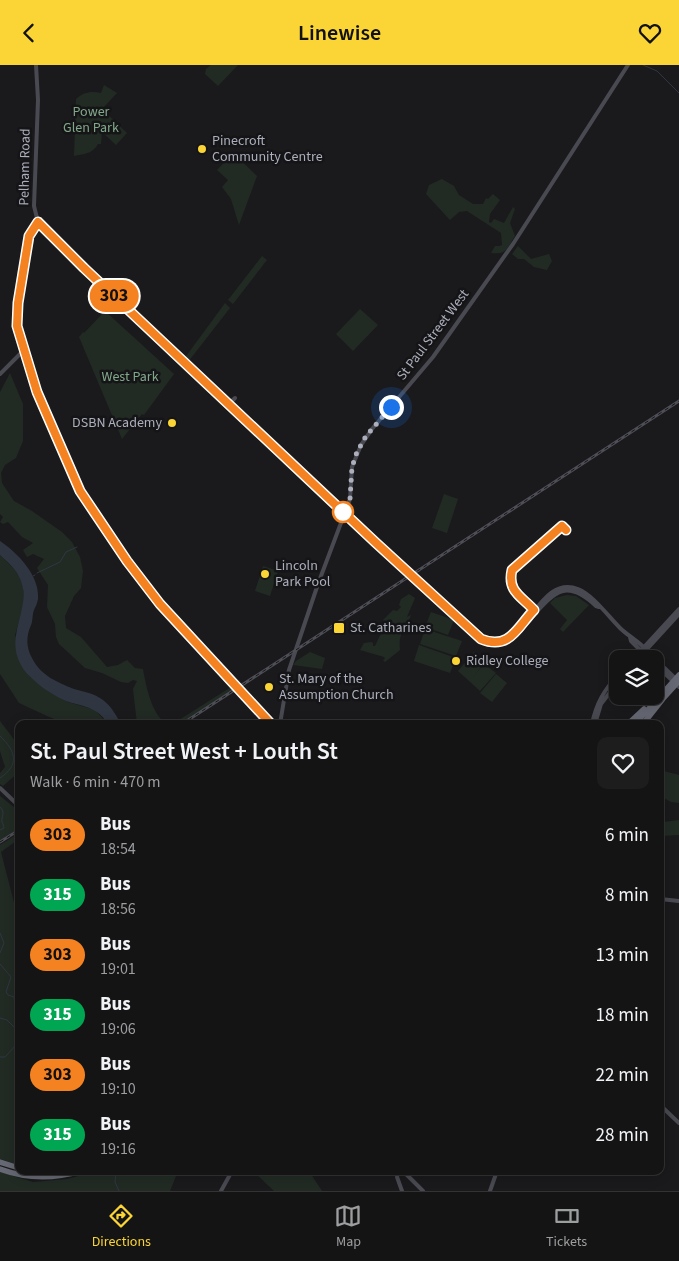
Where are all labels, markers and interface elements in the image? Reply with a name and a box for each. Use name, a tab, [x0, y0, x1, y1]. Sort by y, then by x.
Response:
text: Linewise	[298, 17, 381, 49]
icon: back	[15, 19, 43, 47]
icon: heart	[636, 19, 664, 47]
park label: Power Glen Park	[63, 102, 119, 138]
street label: Pelham Road	[14, 128, 36, 206]
place label: Pinecroft Community Centre	[212, 131, 323, 167]
marker: Pinecroft Community Centre	[196, 143, 208, 155]
line badge: 303	[85, 280, 143, 312]
text: 303	[100, 283, 128, 308]
street label: St Paul Street West	[392, 285, 474, 385]
park label: West Park	[101, 367, 159, 387]
your location	[379, 395, 404, 420]
place label: DSBN Academy	[72, 413, 162, 433]
marker: DSBN Academy	[166, 417, 178, 429]
unlabelled marker	[332, 501, 354, 523]
place label: Lincoln Park Pool	[275, 556, 331, 592]
marker: Lincoln Park Pool	[259, 568, 271, 580]
place label: St. Catharines	[350, 618, 431, 638]
marker: St. Catharines	[332, 621, 346, 635]
map controls	[609, 650, 664, 705]
button: layers	[609, 650, 664, 705]
place label: Ridley College	[466, 651, 548, 671]
marker: Ridley College	[450, 655, 462, 667]
place label: St. Mary of the Assumption Church	[279, 669, 394, 705]
marker: St. Mary of the Assumption Church	[263, 681, 275, 693]
text: St. Paul Street West + Louth St	[30, 734, 338, 769]
button: heart	[597, 737, 649, 789]
text: Walk · 6 min · 470 m	[30, 771, 161, 793]
text: Bus	[100, 811, 131, 838]
text: 303	[43, 822, 72, 847]
text: 6 min	[605, 822, 649, 849]
text: 18:54	[100, 838, 136, 860]
text: Bus	[100, 871, 131, 898]
text: 315	[43, 882, 72, 907]
text: 8 min	[605, 882, 649, 909]
text: 18:56	[100, 898, 136, 920]
text: Bus	[100, 931, 131, 958]
text: 303	[43, 942, 72, 967]
text: 13 min	[595, 942, 649, 969]
text: 19:01	[100, 958, 136, 980]
text: Bus	[100, 991, 131, 1018]
text: 315	[43, 1002, 72, 1027]
text: 18 min	[595, 1002, 649, 1029]
text: 19:06	[100, 1018, 136, 1040]
text: Bus	[100, 1051, 131, 1078]
text: 303	[43, 1062, 72, 1087]
text: 22 min	[595, 1062, 649, 1089]
text: 19:10	[100, 1078, 136, 1100]
text: Bus	[100, 1111, 131, 1138]
text: 315	[43, 1122, 72, 1147]
text: 28 min	[595, 1122, 649, 1149]
text: 19:16	[100, 1138, 136, 1160]
tab: Directions	[92, 1202, 151, 1252]
tab: Map	[334, 1202, 362, 1252]
tab: Tickets	[546, 1202, 587, 1252]

